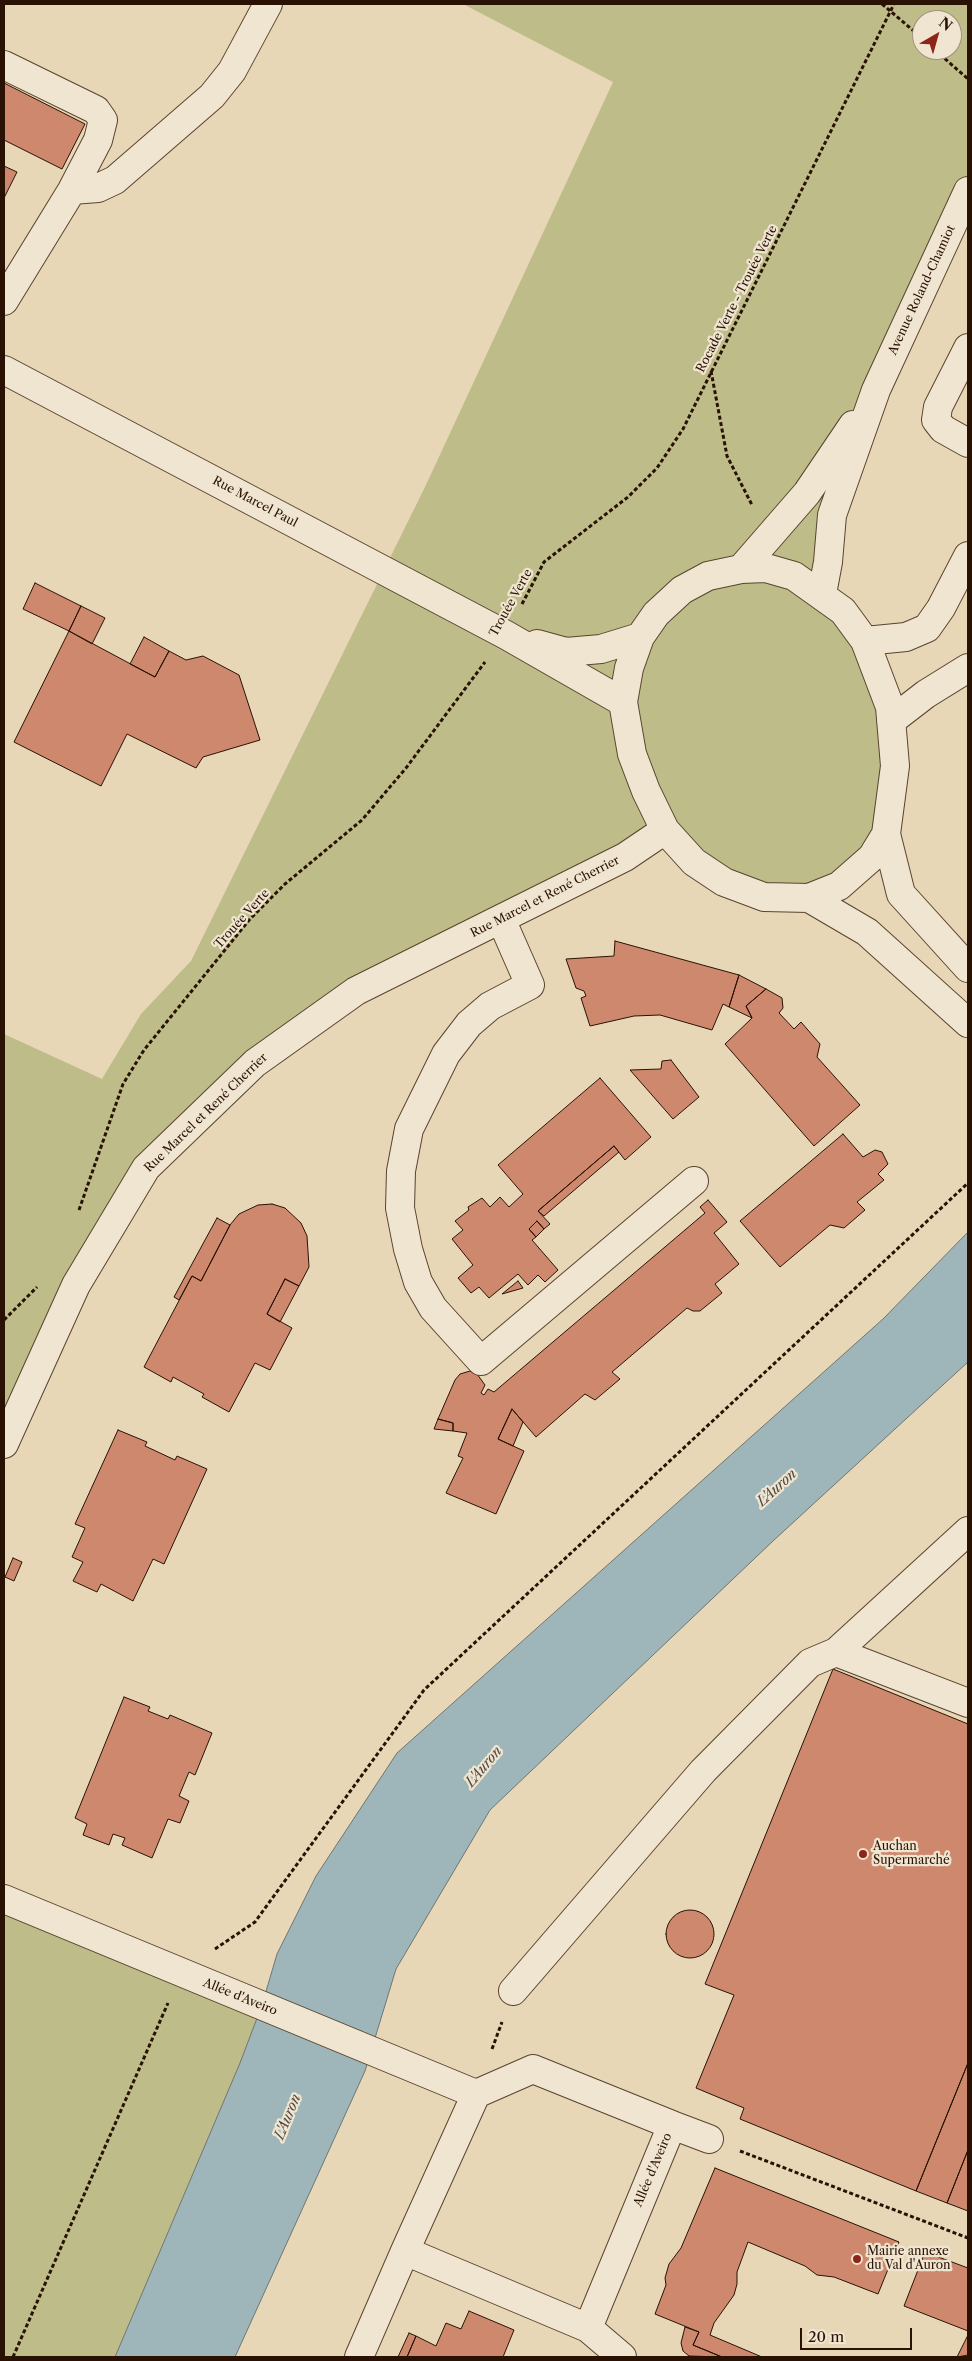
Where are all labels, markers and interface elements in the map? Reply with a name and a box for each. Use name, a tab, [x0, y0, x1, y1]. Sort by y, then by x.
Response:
north arrow	[912, 10, 962, 60]
text: N	[935, 13, 956, 35]
street label: Rocade Verte - Trouée Verte	[694, 223, 780, 375]
street label: Avenue Roland-Chamiot	[886, 223, 958, 357]
street label: Rue Marcel Paul	[210, 474, 300, 530]
street label: Trouée Verte	[487, 567, 535, 639]
street label: Rue Marcel et René Cherrier	[468, 853, 622, 941]
street label: Trouée Verte	[212, 886, 272, 952]
street label: Rue Marcel et René Cherrier	[142, 1050, 270, 1176]
water label: L'Auron	[754, 1466, 800, 1510]
water label: L'Auron	[462, 1743, 506, 1791]
place label: Auchan Supermarché	[873, 1840, 950, 1868]
marker: Auchan Supermarché	[857, 1848, 869, 1860]
street label: Allée d'Aveiro	[201, 1976, 279, 2018]
water label: L'Auron	[271, 2092, 305, 2142]
street label: Allée d'Aveiro	[631, 2131, 675, 2209]
place label: Mairie annexe du Val d'Auron	[867, 2245, 951, 2273]
marker: Mairie annexe du Val d'Auron	[851, 2253, 863, 2265]
scale bar	[802, 2318, 914, 2350]
text: 20 m	[808, 2327, 844, 2346]

